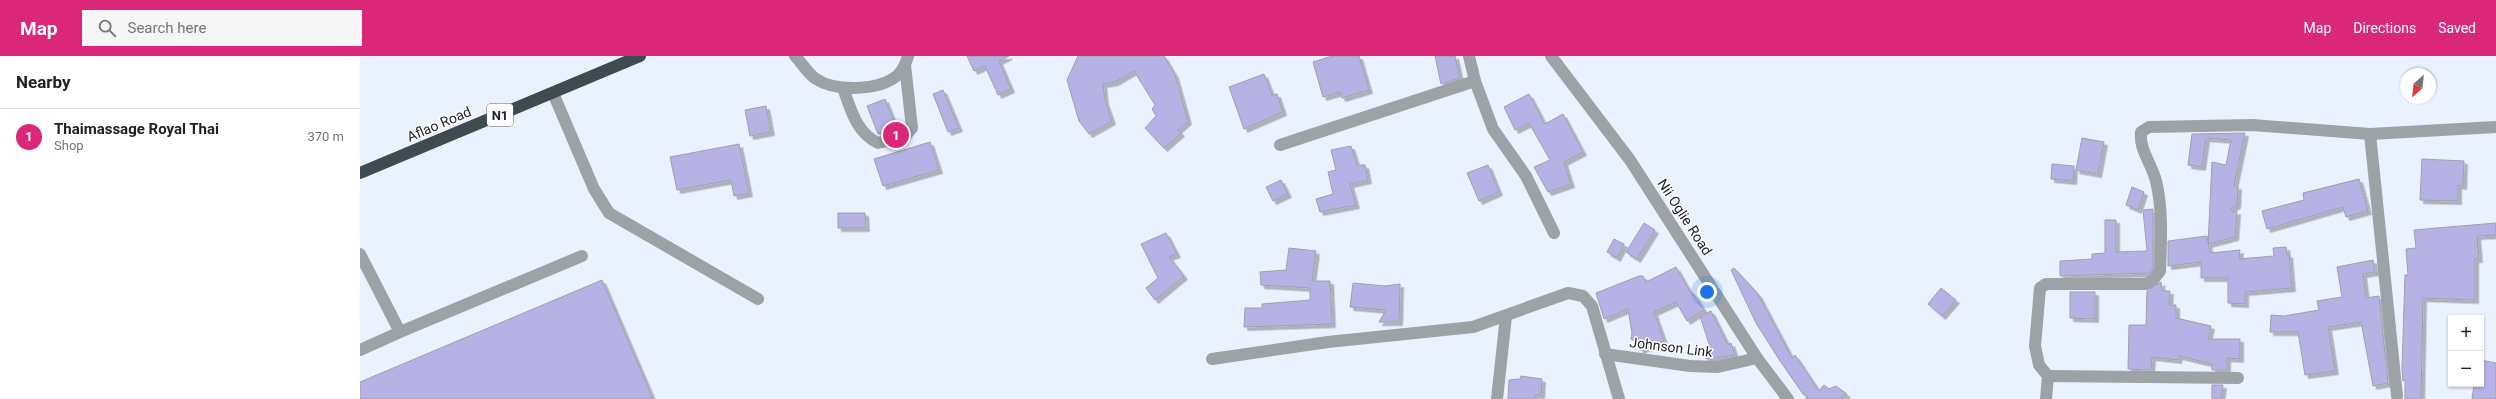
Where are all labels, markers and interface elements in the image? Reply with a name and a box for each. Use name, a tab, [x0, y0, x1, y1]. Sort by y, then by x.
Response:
search box	[82, 10, 362, 46]
text: Map	[20, 17, 58, 40]
icon: search	[96, 17, 118, 39]
text: Search here	[128, 19, 206, 37]
text: Map	[2304, 20, 2331, 36]
text: Directions	[2353, 20, 2416, 36]
text: Saved	[2438, 20, 2476, 36]
north arrow	[2400, 68, 2436, 104]
text: Nearby	[16, 72, 71, 92]
street label: Aflao Road	[404, 103, 474, 145]
road number: N1	[487, 104, 513, 126]
text: Thaimassage Royal Thai	[54, 120, 219, 138]
pin: 1	[883, 120, 909, 150]
text: 1	[25, 129, 33, 144]
text: 370 m	[307, 129, 344, 144]
text: Shop	[54, 138, 84, 153]
street label: Nii Oglie Road	[1654, 176, 1716, 258]
your location	[1697, 282, 1717, 302]
map controls	[2448, 315, 2484, 387]
button: +	[2448, 315, 2484, 351]
street label: Johnson Link	[1629, 334, 1714, 360]
button: −	[2448, 351, 2484, 387]

